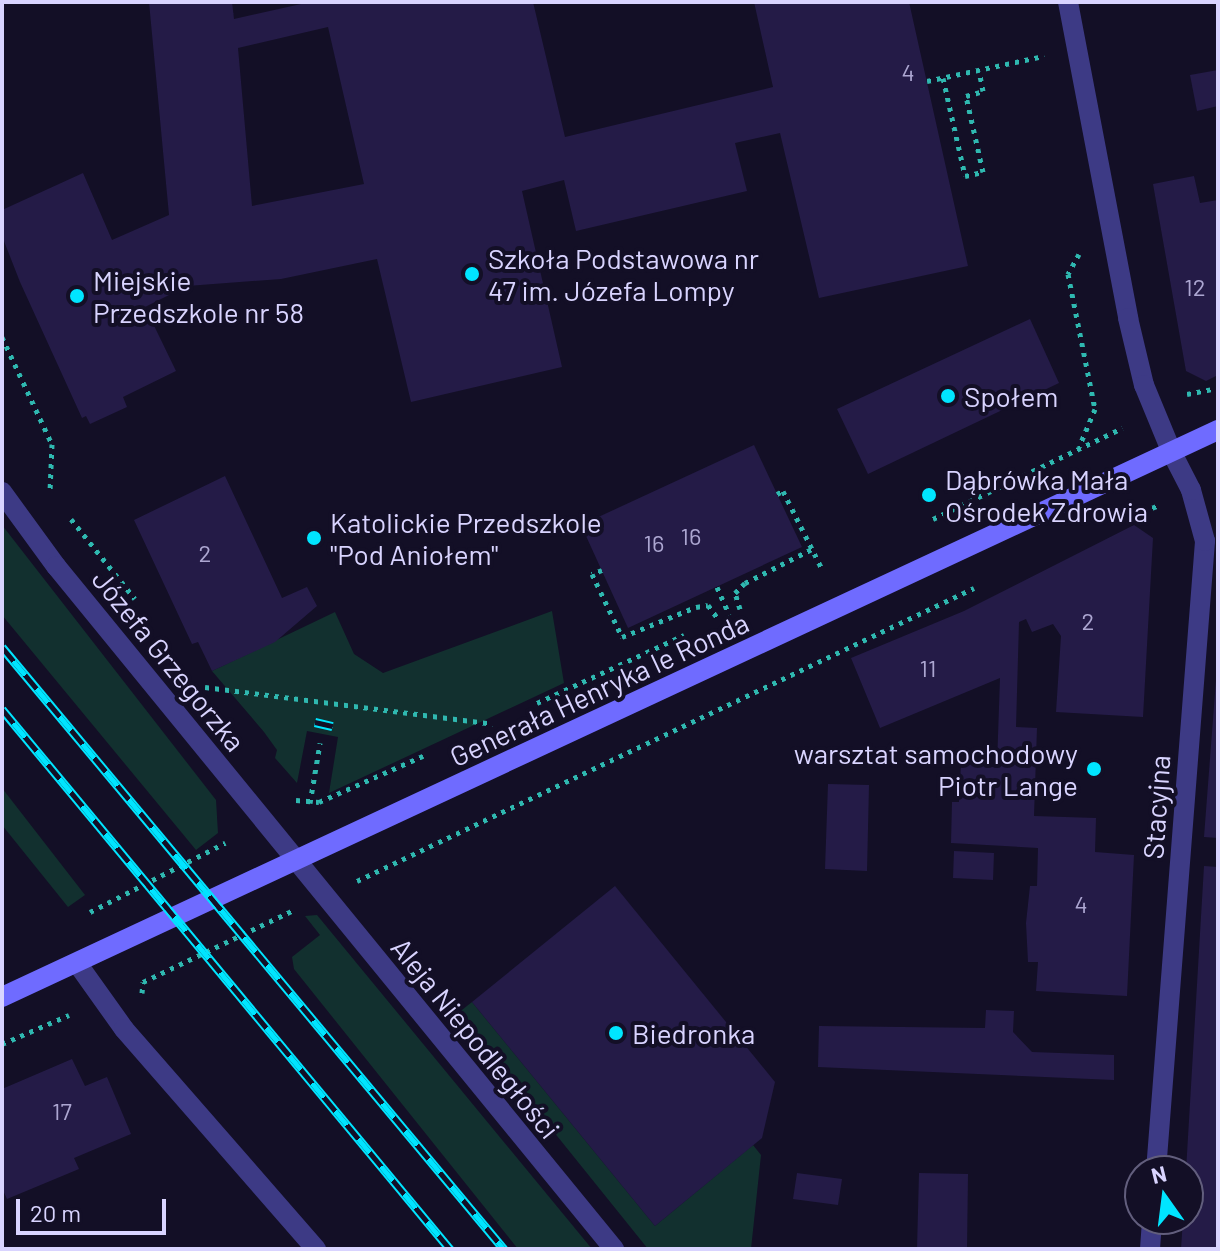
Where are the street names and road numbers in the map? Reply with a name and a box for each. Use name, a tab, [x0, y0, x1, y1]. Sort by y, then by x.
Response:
street label: Józefa Grzegorzka	[86, 563, 252, 757]
street label: Generała Henryka le Ronda	[444, 605, 754, 773]
street label: Stacyjna	[1136, 754, 1176, 860]
street label: Aleja Niepodległości	[385, 931, 567, 1145]

